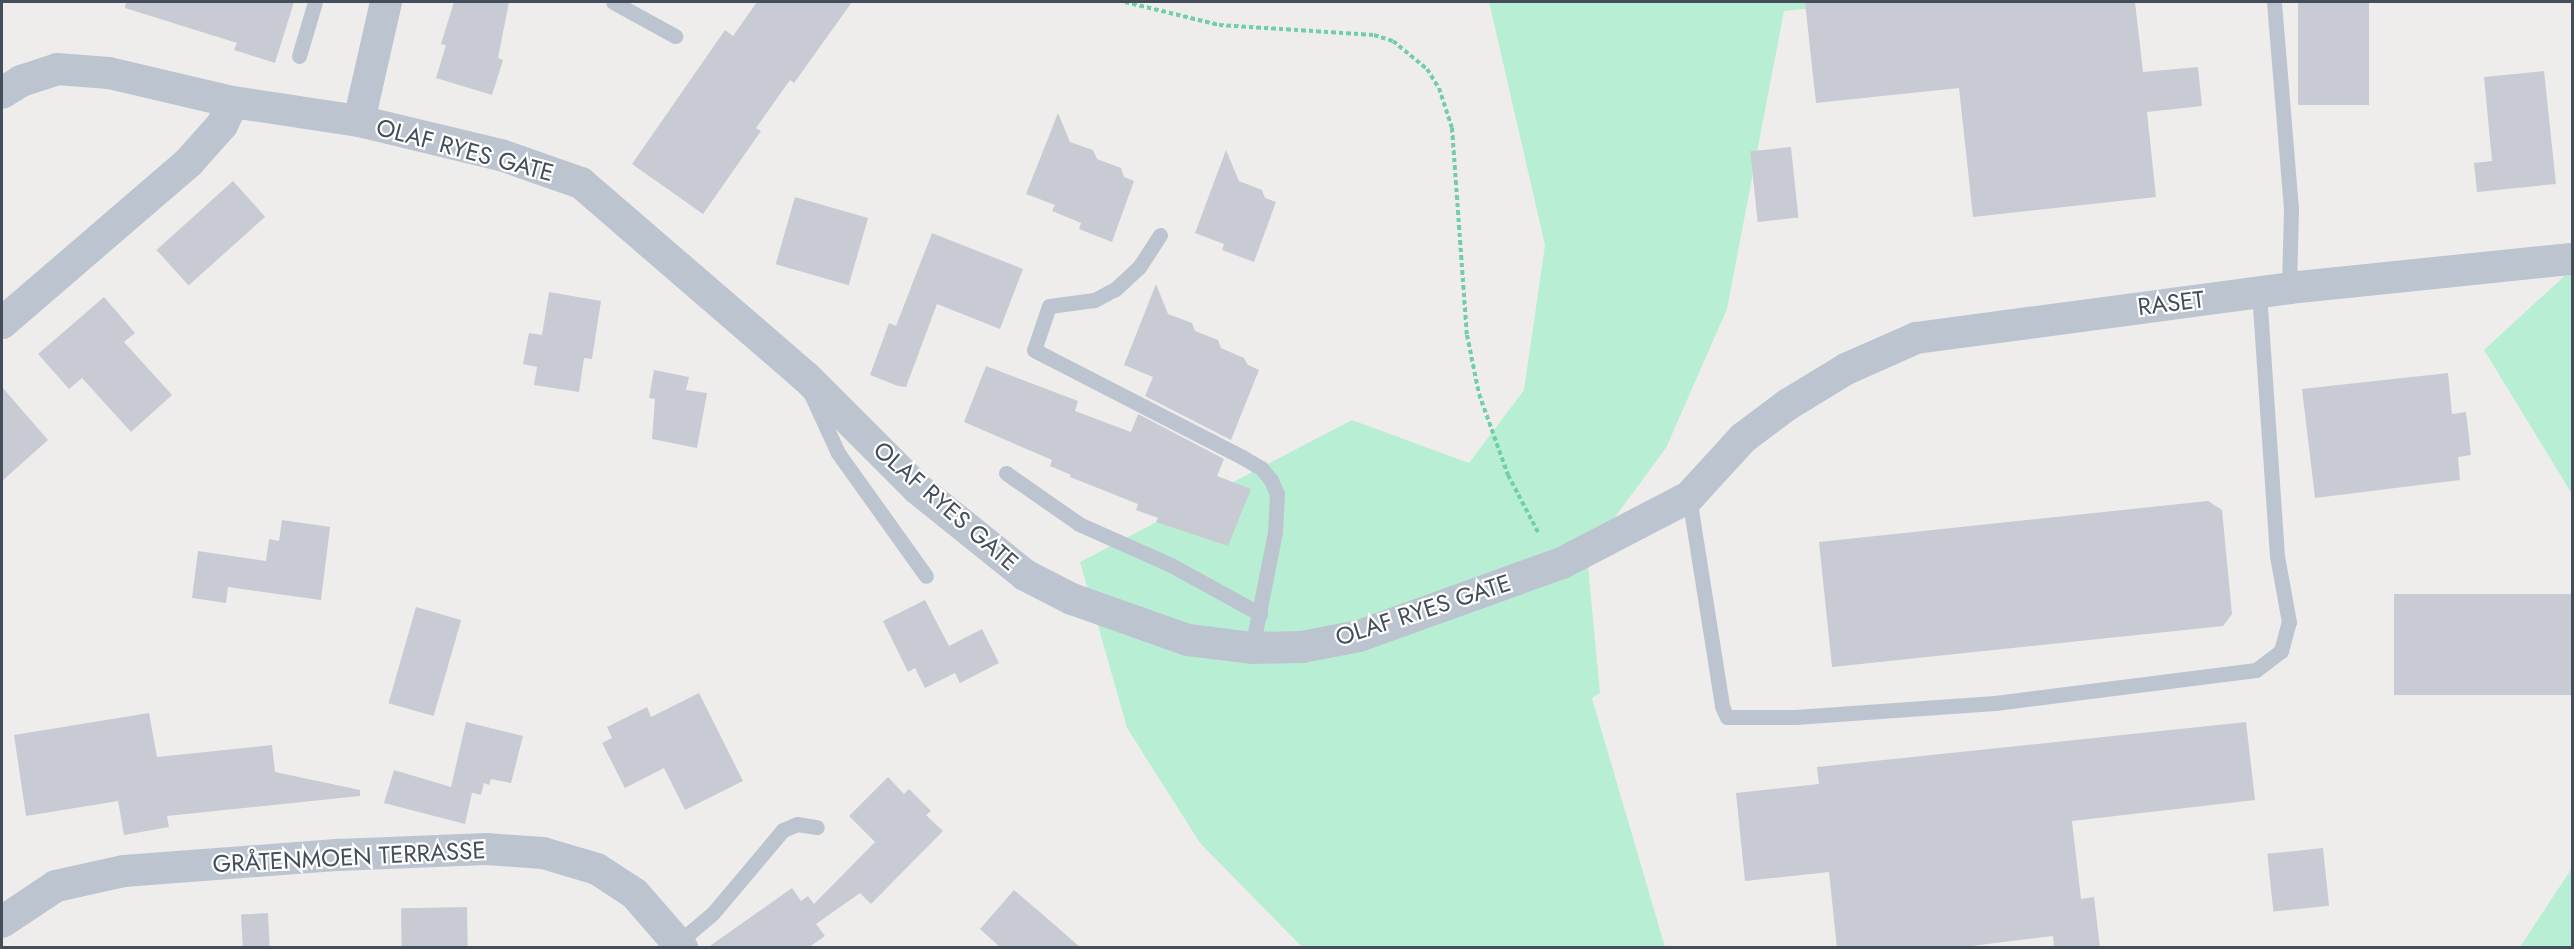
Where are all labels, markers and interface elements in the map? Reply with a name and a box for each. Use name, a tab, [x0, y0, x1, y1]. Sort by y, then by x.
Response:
street label: OLAF RYES GATE	[373, 112, 557, 188]
street label: RASET	[2136, 285, 2206, 321]
street label: OLAF RYES GATE	[868, 435, 1024, 577]
street label: OLAF RYES GATE	[1332, 568, 1514, 652]
street label: GRÅTENMOEN TERRASSE	[212, 835, 486, 879]

